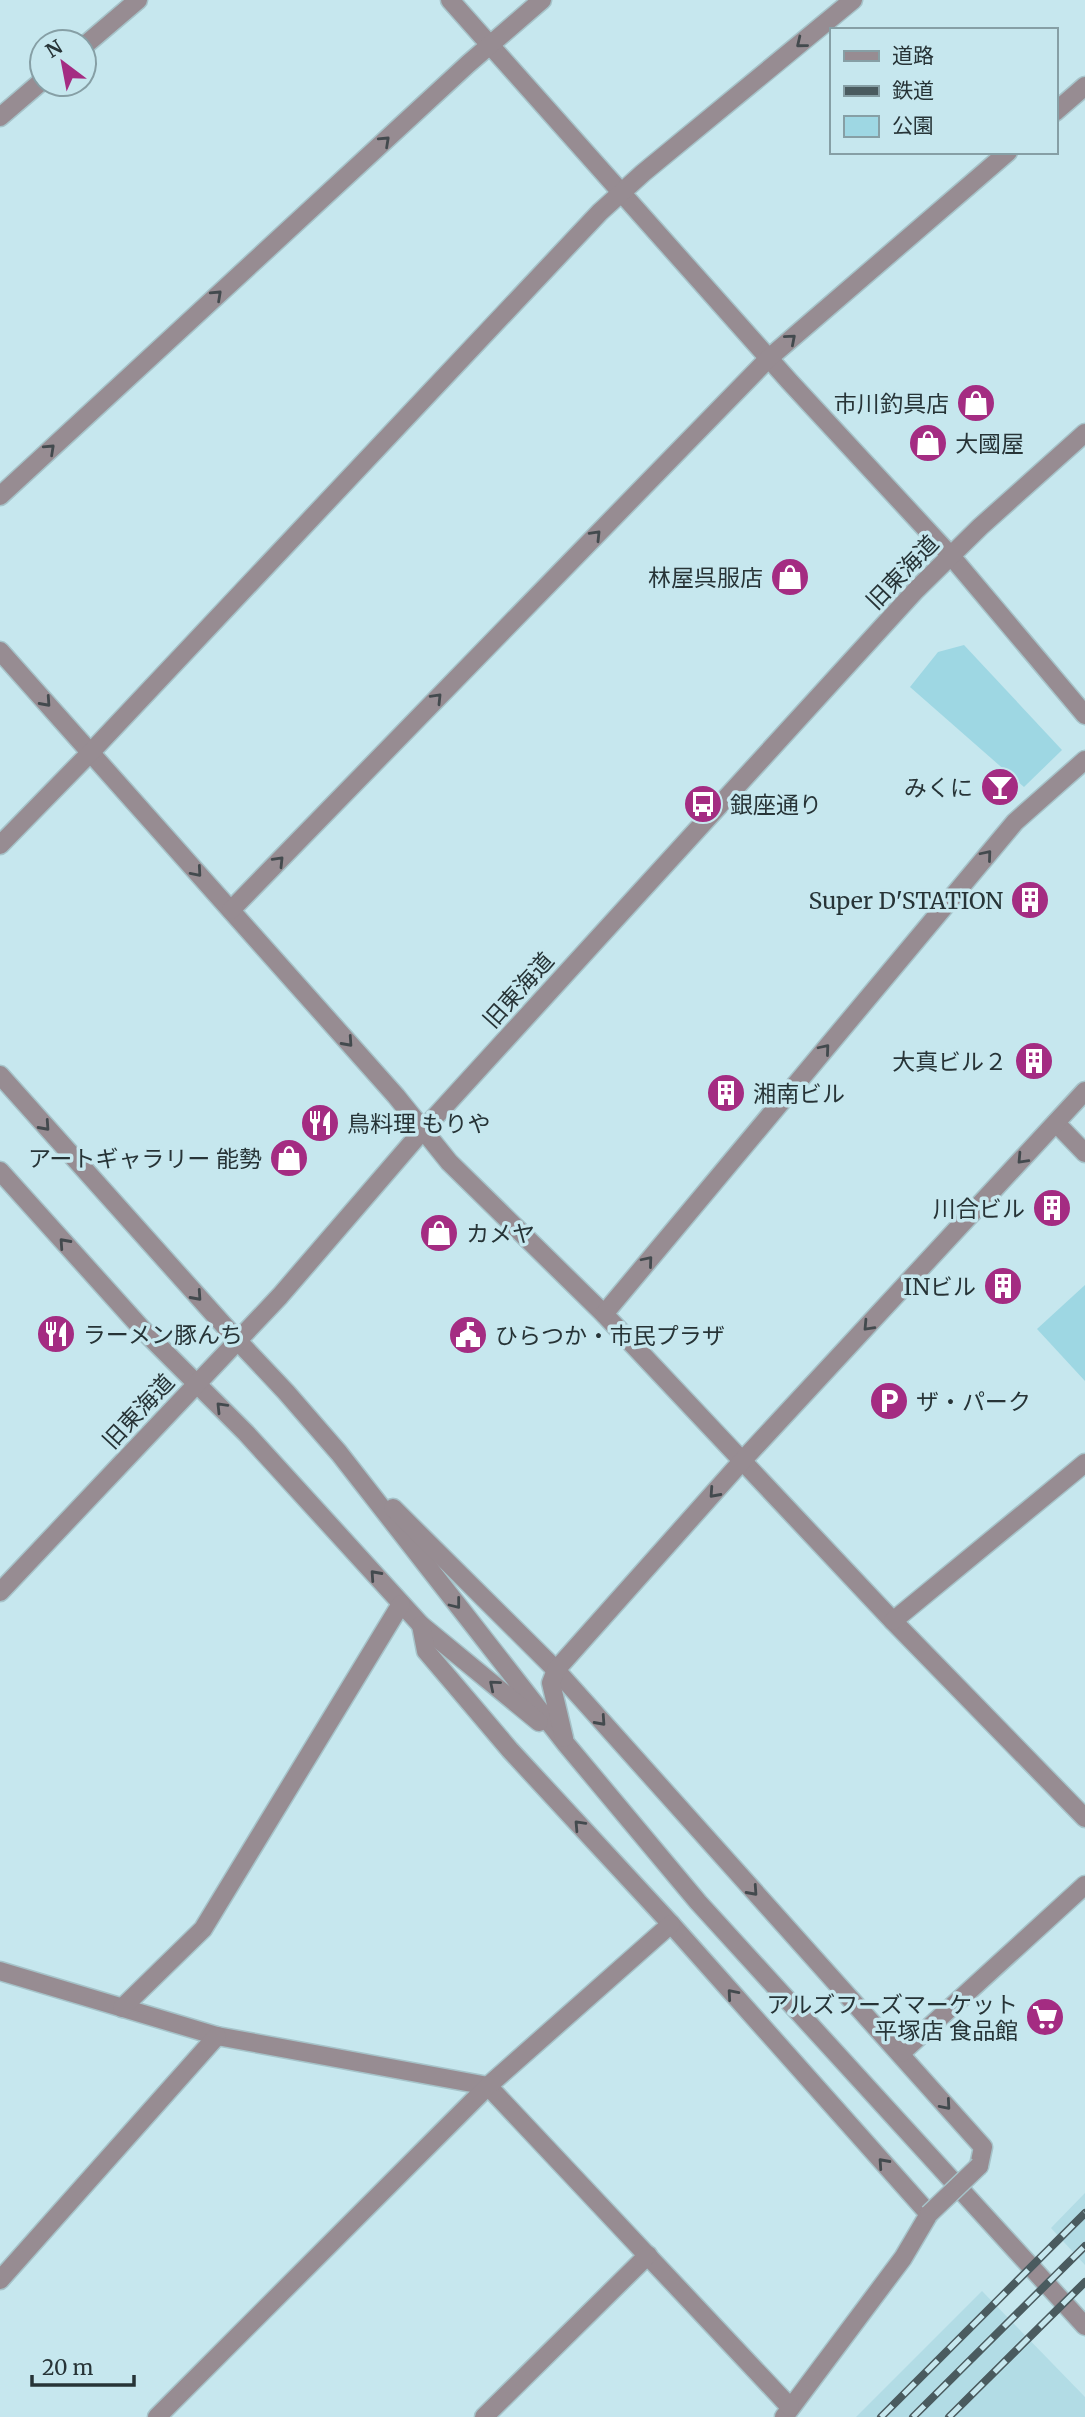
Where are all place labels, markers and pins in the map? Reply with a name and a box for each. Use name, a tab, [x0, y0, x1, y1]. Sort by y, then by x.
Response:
shop icon: 市川釣具店	[955, 382, 997, 424]
place label: 市川釣具店	[834, 389, 949, 418]
shop icon: 大國屋	[907, 422, 949, 464]
place label: 大國屋	[955, 429, 1024, 458]
shop icon: 林屋呉服店	[769, 556, 811, 598]
place label: 林屋呉服店	[648, 563, 763, 592]
bar icon: みくに	[979, 766, 1021, 808]
place label: みくに	[904, 773, 973, 802]
bus stop icon: 銀座通り	[682, 783, 724, 825]
place label: 銀座通り	[730, 790, 822, 819]
building icon: Super D'STATION	[1009, 879, 1051, 921]
place label: Super D'STATION	[809, 886, 1003, 915]
building icon: 大真ビル２	[1013, 1040, 1055, 1082]
place label: 大真ビル２	[892, 1047, 1007, 1076]
building icon: 湘南ビル	[705, 1072, 747, 1114]
place label: 湘南ビル	[753, 1079, 845, 1108]
restaurant icon: 鳥料理 もりや	[299, 1102, 341, 1144]
place label: 鳥料理 もりや	[347, 1109, 490, 1138]
shop icon: アートギャラリー 能勢	[268, 1137, 310, 1179]
place label: アートギャラリー 能勢	[28, 1144, 262, 1173]
building icon: 川合ビル	[1031, 1187, 1073, 1229]
place label: 川合ビル	[933, 1194, 1025, 1223]
shop icon: カメヤ	[418, 1212, 460, 1254]
place label: カメヤ	[466, 1219, 535, 1248]
building icon: INビル	[982, 1265, 1024, 1307]
place label: INビル	[904, 1272, 976, 1301]
restaurant icon: ラーメン豚んち	[35, 1313, 77, 1355]
public building icon: ひらつか・市民プラザ	[447, 1314, 489, 1356]
place label: ラーメン豚んち	[83, 1320, 243, 1349]
place label: ひらつか・市民プラザ	[495, 1321, 725, 1350]
parking icon: ザ・パーク	[868, 1380, 910, 1422]
place label: ザ・パーク	[916, 1387, 1031, 1416]
place label: アルズフーズマーケット 平塚店 食品館	[766, 1990, 1018, 2045]
supermarket icon: アルズフーズマーケット 平塚店 食品館	[1024, 1996, 1066, 2038]

